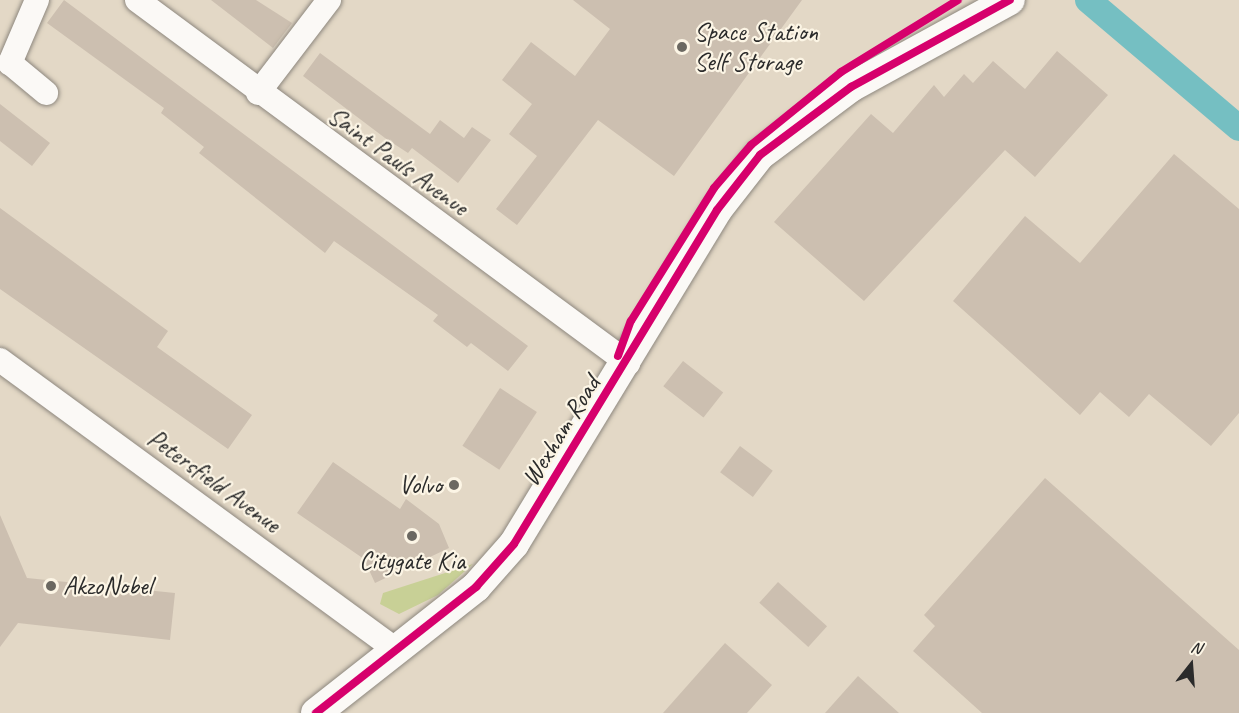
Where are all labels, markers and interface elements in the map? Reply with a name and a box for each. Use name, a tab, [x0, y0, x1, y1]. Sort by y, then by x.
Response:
place label: Space Station Self Storage	[694, 16, 819, 77]
marker: Space Station Self Storage	[675, 40, 689, 54]
street label: Saint Pauls Avenue	[321, 99, 475, 223]
street label: Wexham Road	[515, 371, 607, 491]
street label: Petersfield Avenue	[142, 422, 286, 540]
place label: Volvo	[399, 469, 442, 501]
marker: Volvo	[447, 478, 461, 492]
marker: Citygate Kia	[405, 529, 419, 543]
place label: Citygate Kia	[359, 545, 465, 577]
place label: AkzoNobel	[63, 570, 152, 602]
marker: AkzoNobel	[44, 579, 58, 593]
north arrow	[1161, 635, 1221, 695]
text: N	[1189, 637, 1204, 659]

